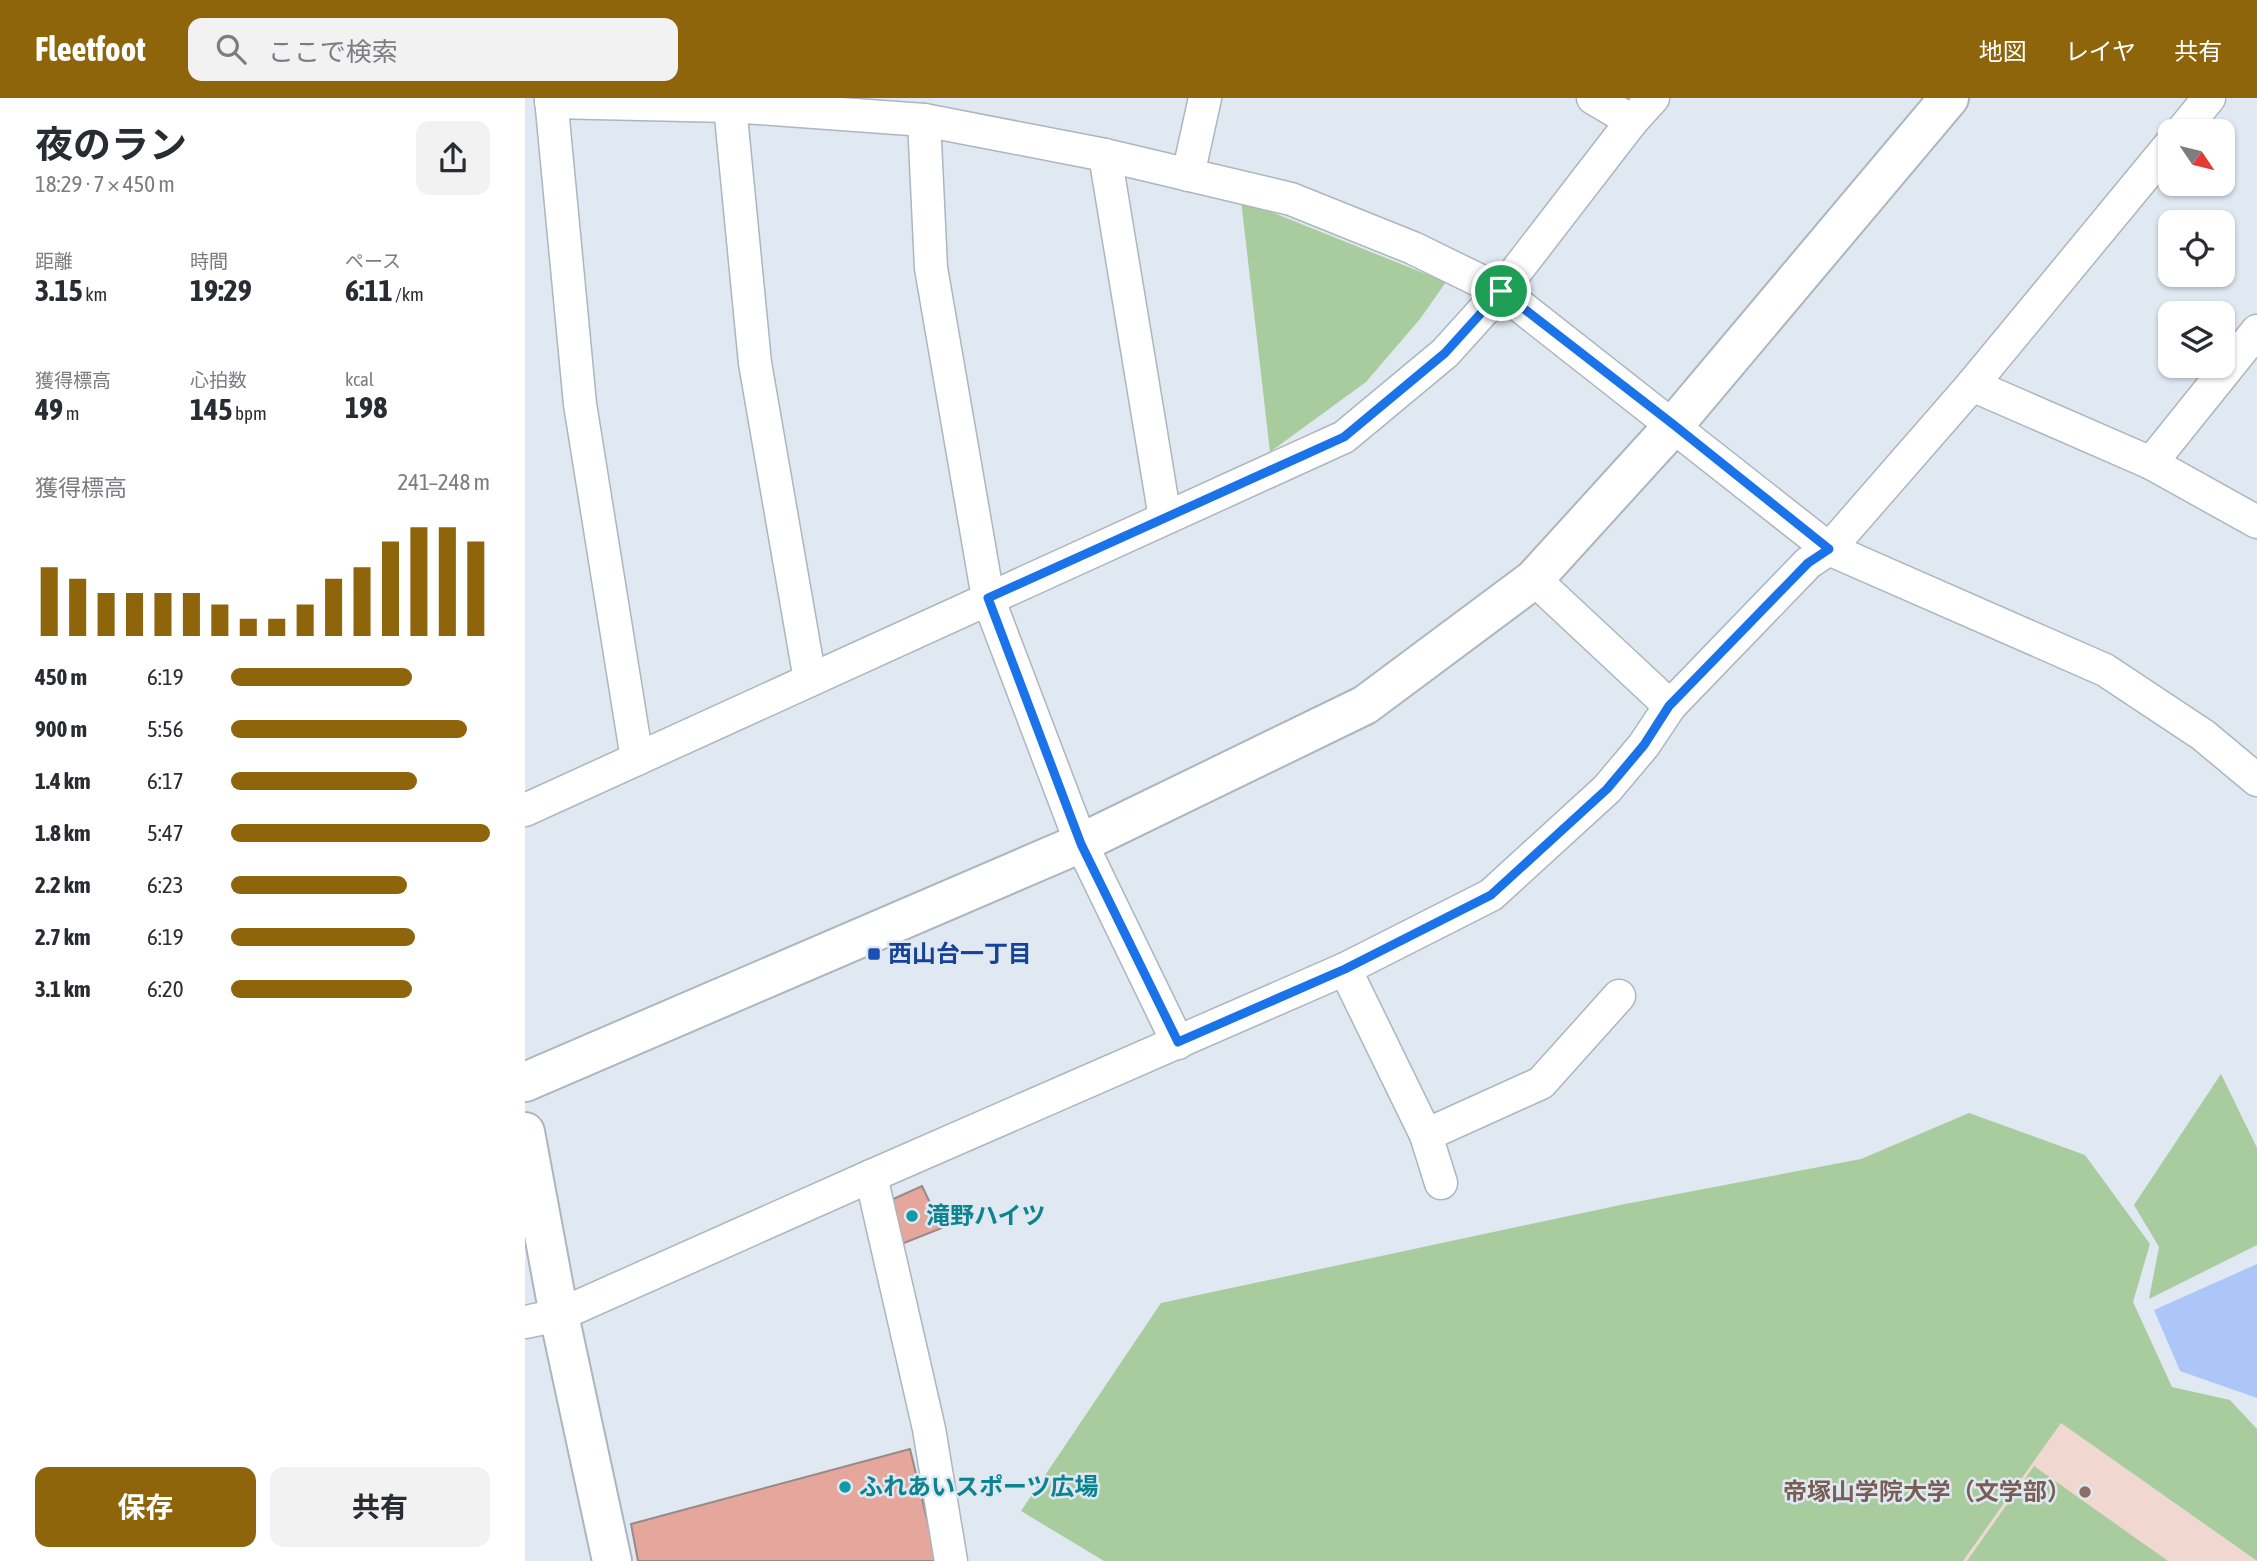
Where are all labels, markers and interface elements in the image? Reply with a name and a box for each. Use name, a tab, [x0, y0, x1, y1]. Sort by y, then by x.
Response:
search box	[188, 18, 678, 81]
text: Fleetfoot	[35, 30, 146, 68]
icon: search	[212, 30, 250, 68]
text: ここで検索	[268, 37, 398, 67]
text: 地図	[1979, 38, 2027, 65]
text: レイヤ	[2065, 38, 2136, 65]
text: 共有	[2174, 38, 2222, 65]
north arrow	[2158, 119, 2235, 196]
map controls	[2158, 119, 2235, 378]
button: share	[416, 121, 490, 195]
text: 夜のラン	[35, 123, 187, 166]
text: 18:29 · 7 × 450 m	[35, 171, 175, 197]
button: locate	[2158, 210, 2235, 287]
text: 距離	[35, 250, 73, 272]
text: 時間	[190, 250, 228, 272]
text: ペース	[345, 250, 401, 272]
pin	[1471, 261, 1531, 321]
icon: arrive	[1482, 272, 1520, 310]
text: 3.15	[35, 273, 83, 307]
text: 19:29	[190, 273, 252, 307]
text: 6:11	[345, 273, 393, 307]
text: km	[83, 283, 107, 305]
text: /km	[393, 283, 424, 305]
button: layers	[2158, 301, 2235, 378]
text: kcal	[345, 368, 374, 390]
text: 獲得標高	[35, 369, 111, 391]
text: 心拍数	[190, 369, 247, 391]
text: 198	[345, 390, 387, 424]
text: 49	[35, 392, 63, 426]
text: 145	[190, 392, 232, 426]
text: m	[63, 402, 80, 424]
text: bpm	[232, 402, 267, 424]
text: 241–248 m	[397, 469, 490, 495]
text: 獲得標高	[35, 475, 127, 501]
text: 450 m	[35, 664, 87, 690]
text: 6:19	[147, 664, 184, 690]
text: 900 m	[35, 716, 87, 742]
text: 5:56	[147, 716, 184, 742]
text: 1.4 km	[35, 768, 91, 794]
text: 6:17	[147, 768, 184, 794]
text: 1.8 km	[35, 820, 91, 846]
text: 5:47	[147, 820, 184, 846]
text: 2.2 km	[35, 872, 91, 898]
text: 6:23	[147, 872, 184, 898]
text: 2.7 km	[35, 924, 91, 950]
text: 6:19	[147, 924, 184, 950]
place label: 西山台一丁目	[888, 940, 1032, 967]
marker: 西山台一丁目	[866, 946, 882, 962]
text: 3.1 km	[35, 976, 91, 1002]
text: 6:20	[147, 976, 184, 1002]
place label: 滝野ハイツ	[926, 1202, 1046, 1229]
marker: 滝野ハイツ	[904, 1208, 920, 1224]
button: 保存	[35, 1467, 256, 1547]
button: 共有	[270, 1467, 490, 1547]
place label: ふれあいスポーツ広場	[859, 1473, 1099, 1500]
place label: 帝塚山学院大学（文学部）	[1783, 1478, 2071, 1505]
marker: ふれあいスポーツ広場	[837, 1479, 853, 1495]
marker: 帝塚山学院大学（文学部）	[2077, 1484, 2093, 1500]

